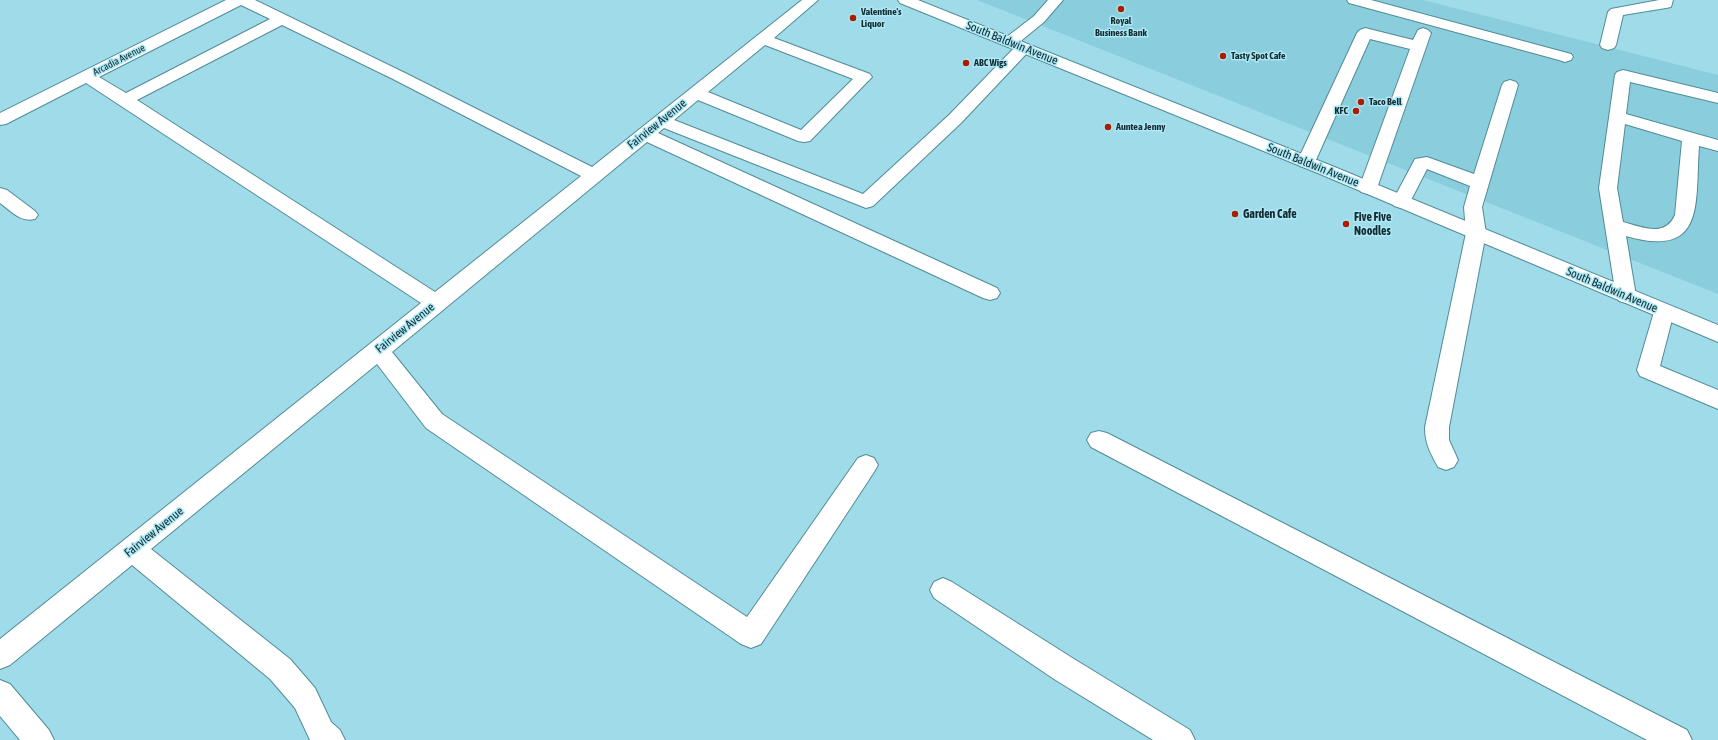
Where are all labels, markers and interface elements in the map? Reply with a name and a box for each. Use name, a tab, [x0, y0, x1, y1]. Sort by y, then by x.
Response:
marker: Royal Business Bank	[1116, 4, 1126, 14]
place label: Valentine's Liquor	[861, 6, 902, 30]
marker: Valentine's Liquor	[848, 13, 858, 23]
place label: Royal Business Bank	[1095, 15, 1147, 38]
street label: South Baldwin Avenue	[964, 18, 1060, 68]
street label: Arcadia Avenue	[91, 42, 147, 78]
place label: Tasty Spot Cafe	[1231, 50, 1286, 62]
marker: Tasty Spot Cafe	[1218, 51, 1228, 61]
place label: ABC Wigs	[974, 57, 1007, 69]
marker: ABC Wigs	[961, 58, 971, 68]
street label: Fairview Avenue	[625, 96, 689, 152]
place label: Taco Bell	[1369, 96, 1402, 108]
marker: Taco Bell	[1356, 97, 1366, 107]
place label: KFC	[1335, 105, 1348, 117]
marker: KFC	[1351, 106, 1361, 116]
place label: Auntea Jenny	[1116, 121, 1165, 133]
marker: Auntea Jenny	[1103, 122, 1113, 132]
street label: South Baldwin Avenue	[1265, 140, 1361, 190]
place label: Garden Cafe	[1243, 207, 1297, 221]
marker: Garden Cafe	[1230, 209, 1240, 219]
place label: Five Five Noodles	[1354, 210, 1391, 238]
marker: Five Five Noodles	[1341, 219, 1351, 229]
street label: South Baldwin Avenue	[1564, 264, 1660, 316]
street label: Fairview Avenue	[373, 300, 437, 356]
street label: Fairview Avenue	[122, 504, 186, 560]

